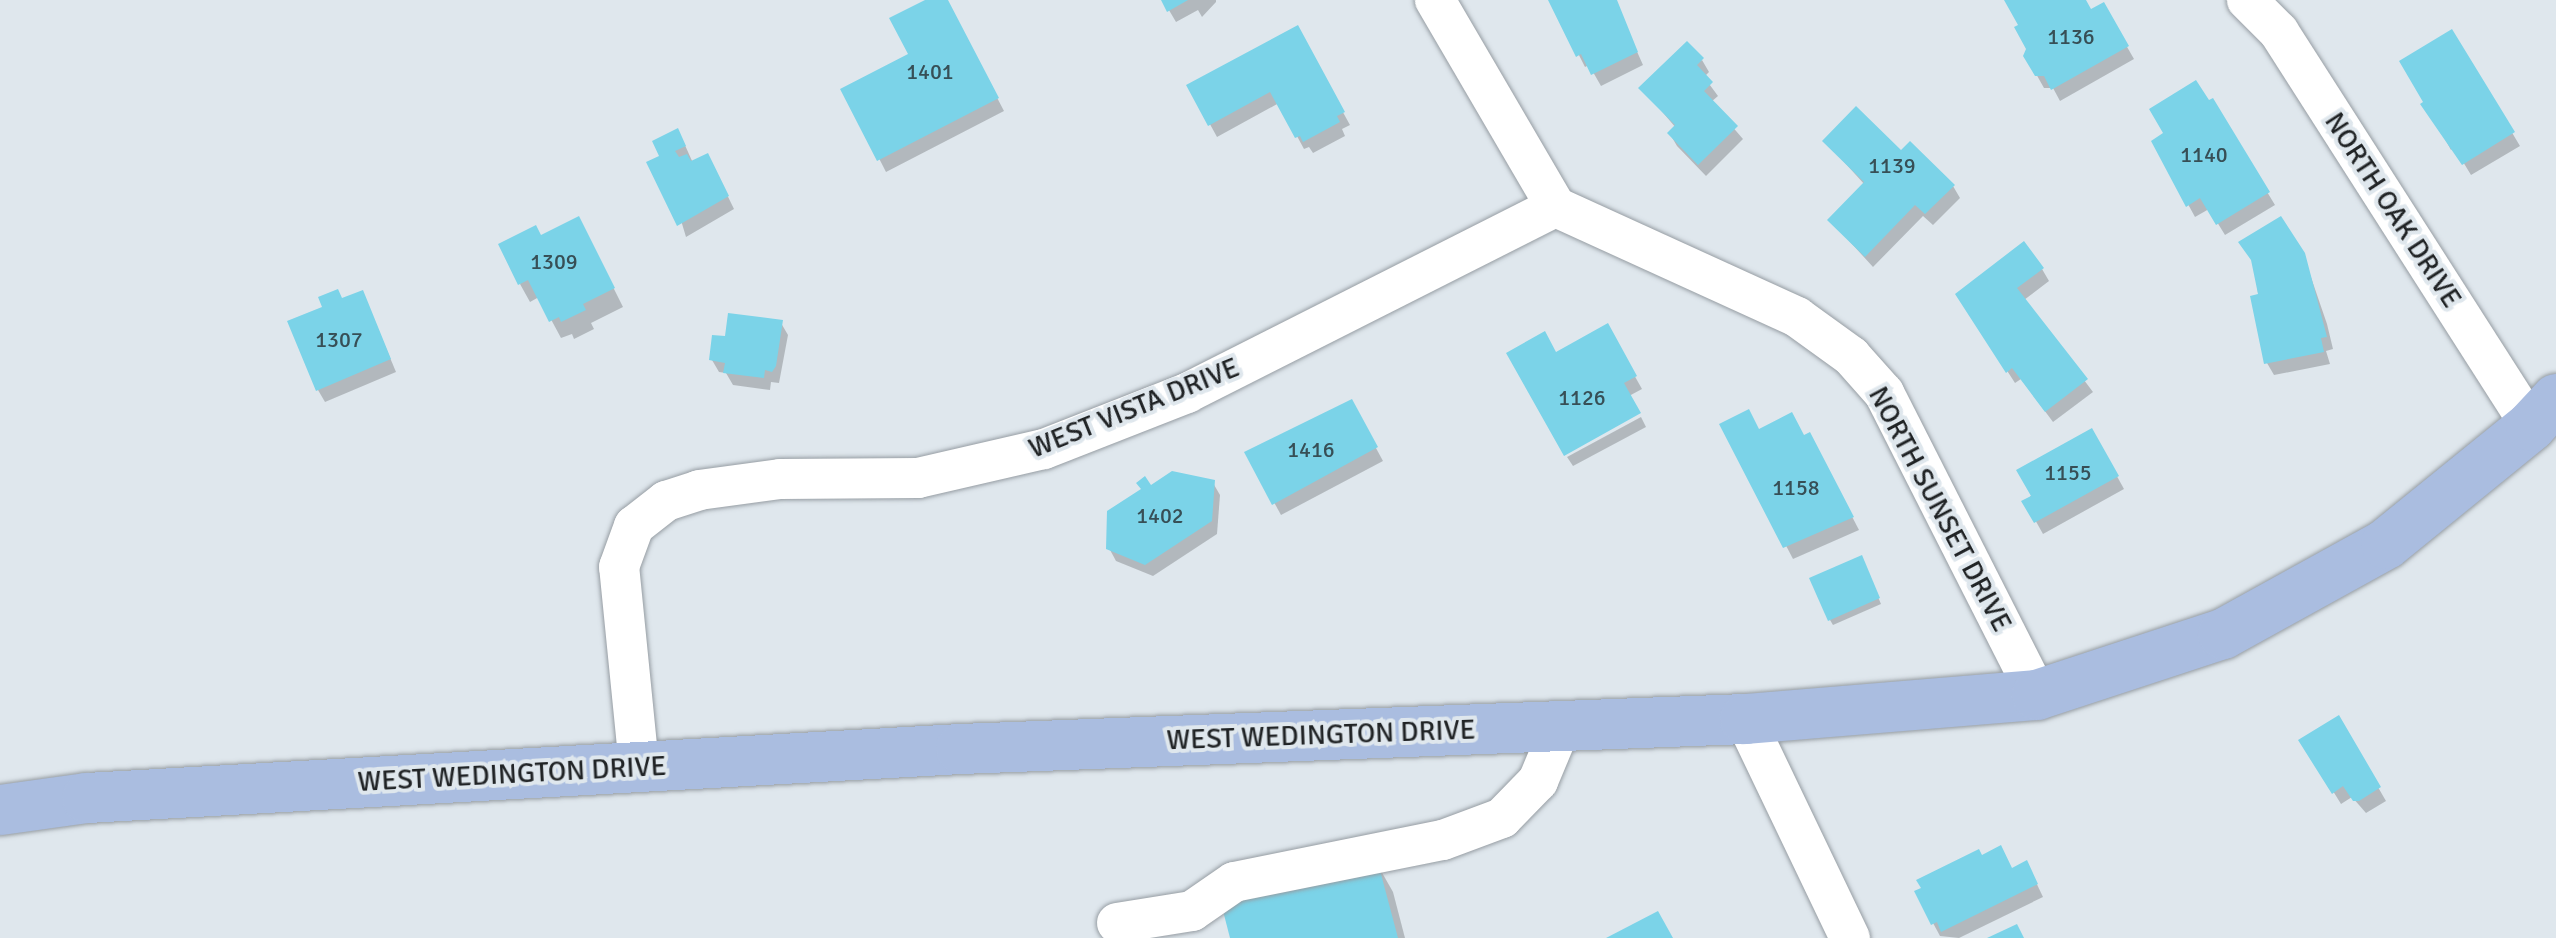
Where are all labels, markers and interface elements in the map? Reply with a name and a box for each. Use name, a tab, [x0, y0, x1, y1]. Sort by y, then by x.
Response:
house number: 1136	[2047, 24, 2095, 50]
house number: 1401	[906, 59, 954, 85]
street label: NORTH OAK DRIVE	[2317, 106, 2469, 314]
house number: 1140	[2180, 142, 2228, 168]
house number: 1139	[1868, 153, 1916, 179]
house number: 1309	[530, 249, 578, 275]
house number: 1307	[315, 327, 363, 353]
street label: WEST VISTA DRIVE	[1024, 350, 1244, 466]
street label: NORTH SUNSET DRIVE	[1861, 381, 2019, 637]
house number: 1126	[1558, 385, 1606, 411]
house number: 1416	[1287, 437, 1335, 463]
house number: 1155	[2044, 460, 2092, 486]
house number: 1158	[1772, 475, 1820, 501]
house number: 1402	[1136, 503, 1184, 529]
street label: WEST WEDINGTON DRIVE	[1166, 713, 1476, 757]
street label: WEST WEDINGTON DRIVE	[357, 749, 667, 799]

